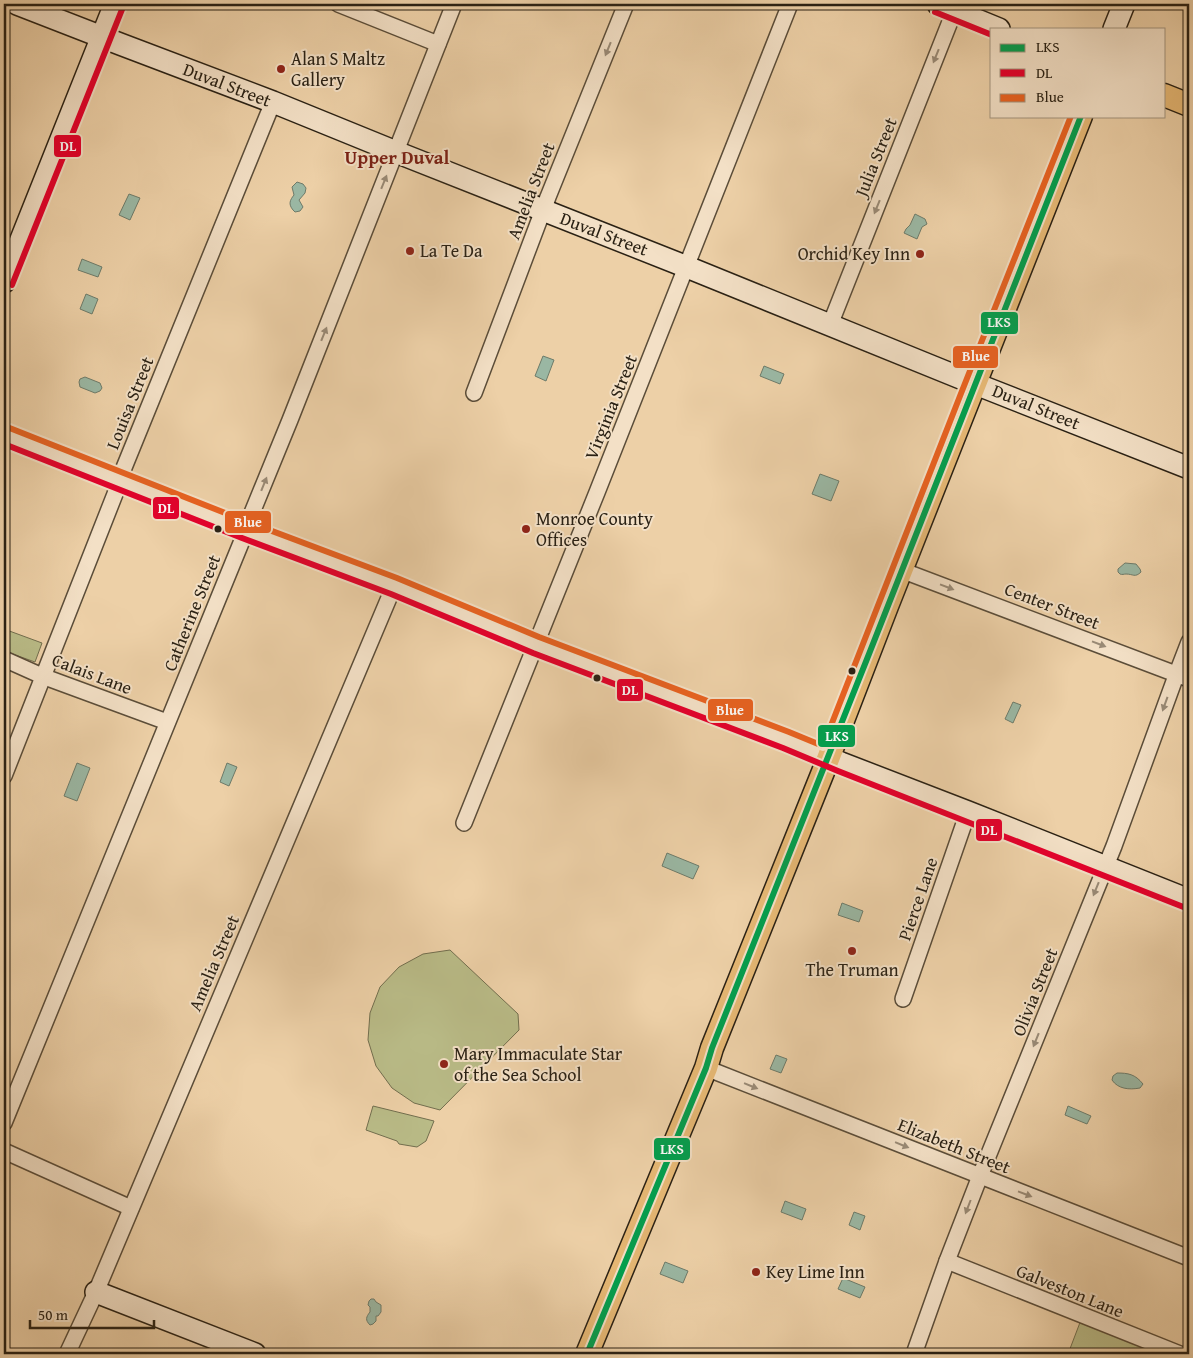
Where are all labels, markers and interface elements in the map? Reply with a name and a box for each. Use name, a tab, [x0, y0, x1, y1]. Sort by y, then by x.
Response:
legend	[990, 28, 1166, 118]
text: LKS	[1036, 36, 1060, 57]
one-way arrow	[603, 42, 611, 56]
place label: Alan S Maltz Gallery	[291, 45, 385, 93]
one-way arrow	[932, 49, 940, 63]
street label: Duval Street	[179, 55, 276, 114]
text: DL	[1036, 62, 1053, 83]
marker: Alan S Maltz Gallery	[275, 63, 287, 75]
text: Blue	[1036, 86, 1064, 107]
street label: Julia Street	[847, 112, 904, 202]
line badge: DL	[53, 134, 82, 158]
text: DL	[60, 136, 77, 156]
street label: Amelia Street	[500, 138, 562, 243]
district label: Upper Duval	[345, 143, 450, 171]
one-way arrow	[381, 175, 388, 190]
one-way arrow	[872, 200, 880, 214]
street label: Duval Street	[556, 204, 653, 263]
place label: La Te Da	[420, 237, 483, 264]
place label: Orchid Key Inn	[798, 240, 910, 267]
marker: La Te Da	[404, 245, 416, 257]
marker: Orchid Key Inn	[914, 248, 926, 260]
line badge: LKS	[980, 311, 1019, 335]
text: LKS	[987, 312, 1011, 332]
one-way arrow	[321, 326, 328, 341]
line badge: Blue	[952, 345, 999, 369]
text: Blue	[962, 346, 990, 366]
street label: Virginia Street	[577, 349, 644, 464]
street label: Louisa Street	[99, 352, 161, 453]
street label: Duval Street	[988, 377, 1085, 437]
one-way arrow	[260, 477, 268, 491]
line badge: DL	[152, 496, 180, 520]
text: DL	[158, 498, 175, 518]
place label: Monroe County Offices	[536, 505, 653, 553]
line badge: Blue	[224, 510, 272, 534]
text: Blue	[234, 512, 262, 532]
marker: Monroe County Offices	[520, 523, 532, 535]
unlabelled marker	[213, 524, 223, 534]
street label: Catherine Street	[156, 550, 227, 675]
street label: Center Street	[1001, 575, 1104, 636]
one-way arrow	[940, 583, 955, 591]
one-way arrow	[1092, 640, 1107, 648]
street label: Calais Lane	[48, 646, 136, 701]
unlabelled marker	[847, 666, 857, 676]
unlabelled marker	[592, 673, 602, 683]
line badge: DL	[616, 678, 644, 702]
text: DL	[622, 680, 639, 700]
one-way arrow	[1161, 697, 1169, 712]
line badge: Blue	[707, 698, 754, 722]
text: Blue	[716, 700, 744, 720]
line badge: LKS	[817, 724, 856, 748]
text: LKS	[825, 726, 849, 746]
line badge: DL	[975, 818, 1003, 842]
text: DL	[981, 820, 998, 840]
street label: Pierce Lane	[891, 854, 944, 944]
one-way arrow	[1092, 882, 1100, 896]
street label: Amelia Street	[181, 910, 246, 1015]
street label: Olivia Street	[1005, 943, 1065, 1040]
marker: The Truman	[846, 945, 858, 957]
place label: The Truman	[805, 956, 899, 983]
one-way arrow	[1031, 1033, 1039, 1047]
place label: Mary Immaculate Star of the Sea School	[454, 1040, 623, 1088]
marker: Mary Immaculate Star of the Sea School	[438, 1058, 450, 1070]
one-way arrow	[744, 1082, 758, 1090]
street label: Elizabeth Street	[894, 1111, 1015, 1181]
line badge: LKS	[653, 1137, 691, 1161]
text: LKS	[660, 1139, 684, 1159]
one-way arrow	[895, 1141, 910, 1149]
one-way arrow	[1018, 1190, 1033, 1198]
one-way arrow	[964, 1200, 972, 1215]
street label: Galveston Lane	[1012, 1257, 1128, 1324]
place label: Key Lime Inn	[766, 1258, 865, 1285]
marker: Key Lime Inn	[750, 1266, 762, 1278]
scale bar	[30, 1298, 154, 1330]
text: 50 m	[38, 1304, 69, 1325]

